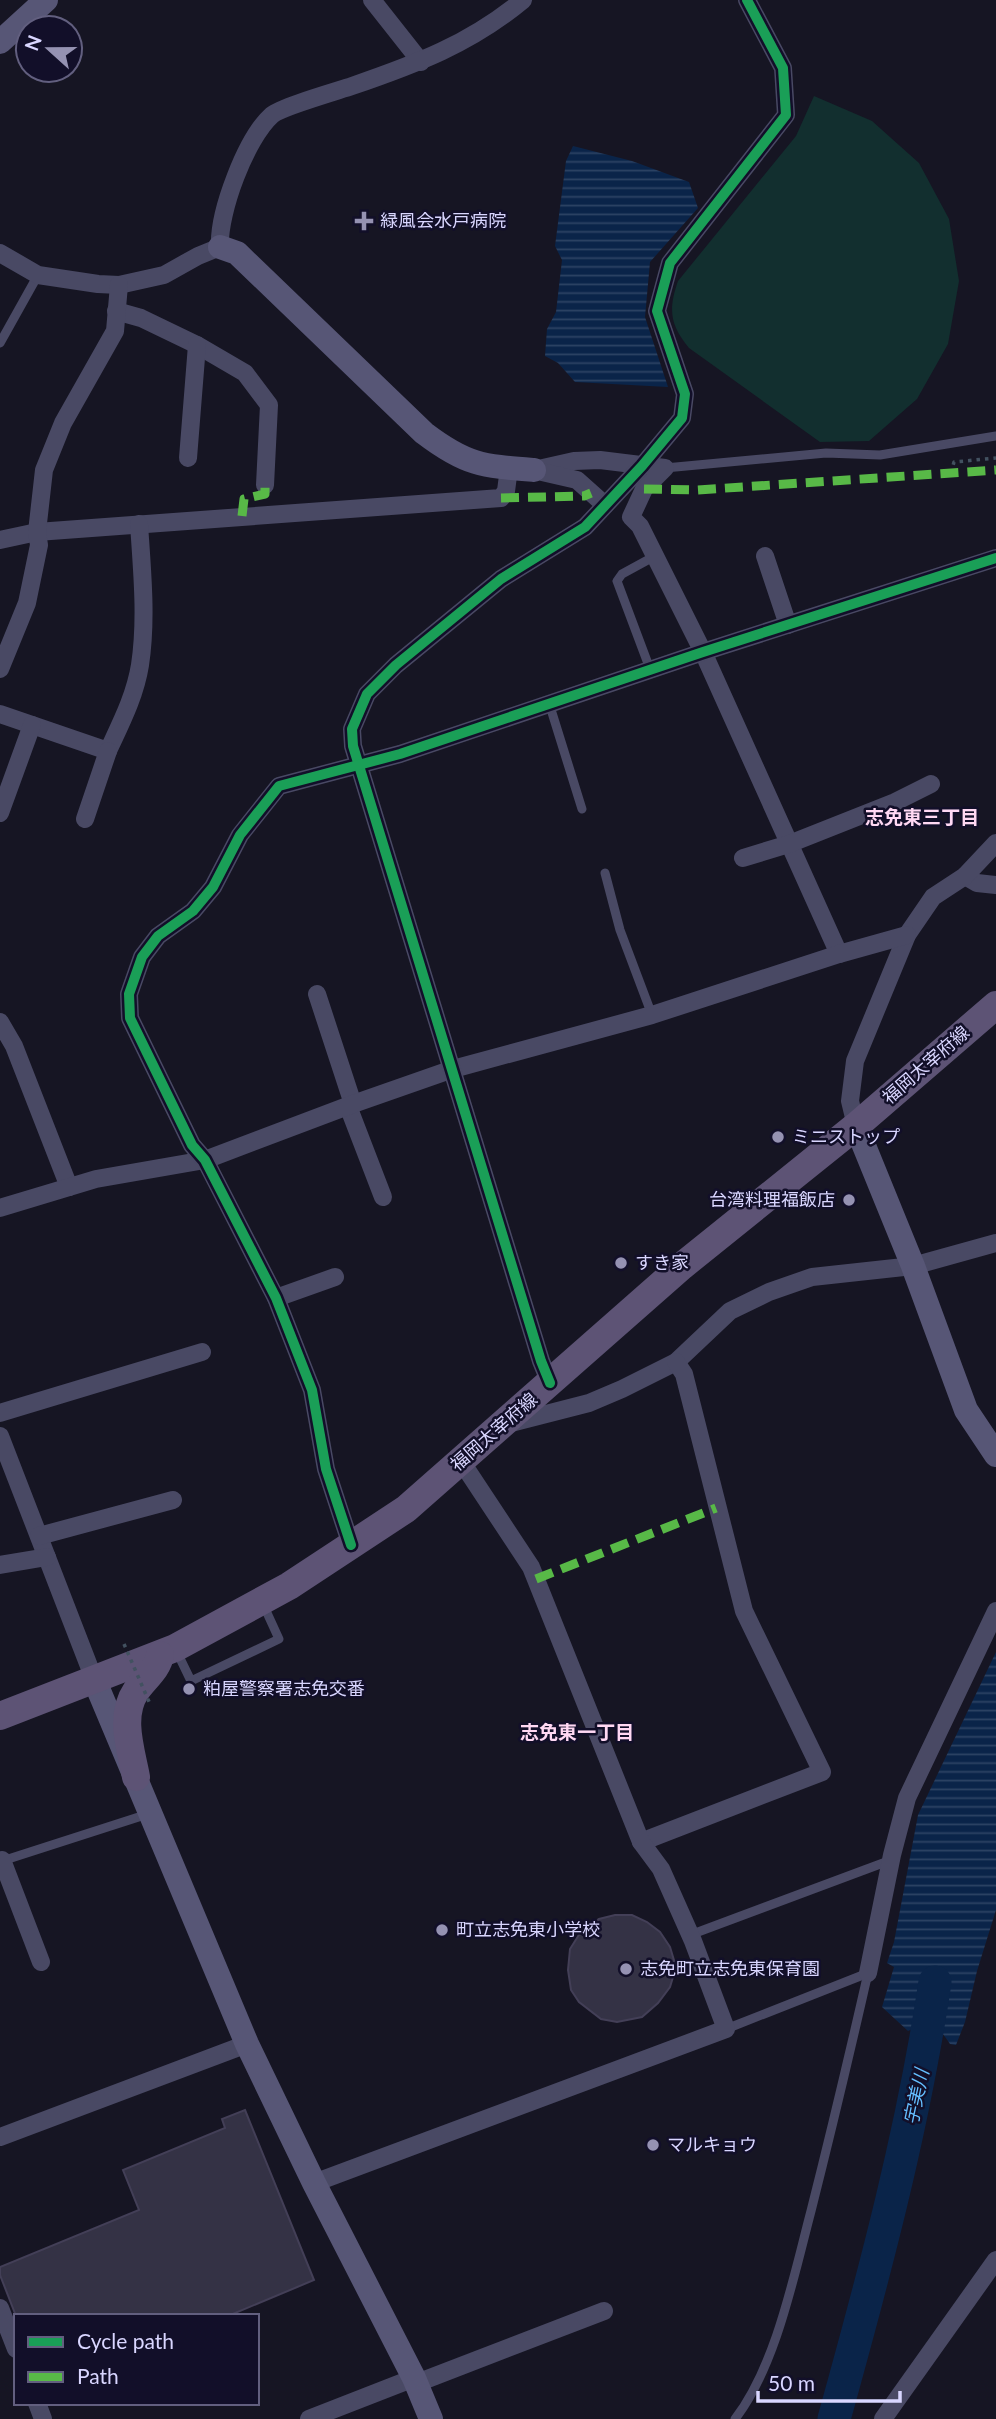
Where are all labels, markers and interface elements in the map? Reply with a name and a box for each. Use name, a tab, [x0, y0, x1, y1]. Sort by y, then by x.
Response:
north arrow	[14, 14, 84, 84]
text: N	[19, 32, 46, 54]
place label: 緑風会水戸病院	[380, 209, 506, 231]
marker: 緑風会水戸病院	[354, 211, 374, 231]
district label: 志免東三丁目	[865, 805, 979, 828]
street label: 福岡太宰府線	[877, 1021, 973, 1108]
place label: ミニストップ	[792, 1125, 900, 1147]
marker: ミニストップ	[770, 1129, 786, 1145]
place label: 台湾料理福飯店	[709, 1188, 835, 1210]
marker: 台湾料理福飯店	[841, 1192, 857, 1208]
place label: すき家	[635, 1251, 689, 1273]
marker: すき家	[613, 1255, 629, 1271]
street label: 福岡太宰府線	[445, 1388, 541, 1475]
place label: 粕屋警察署志免交番	[203, 1677, 365, 1699]
marker: 粕屋警察署志免交番	[181, 1681, 197, 1697]
district label: 志免東一丁目	[520, 1720, 634, 1743]
place label: 町立志免東小学校	[456, 1918, 600, 1940]
marker: 町立志免東小学校	[434, 1922, 450, 1938]
place label: 志免町立志免東保育園	[640, 1957, 820, 1979]
marker: 志免町立志免東保育園	[618, 1961, 634, 1977]
water label: 宇美川	[898, 2065, 933, 2127]
place label: マルキョウ	[667, 2133, 757, 2155]
marker: マルキョウ	[645, 2137, 661, 2153]
legend	[14, 2314, 259, 2405]
text: Cycle path	[77, 2328, 174, 2353]
scale bar	[758, 2360, 900, 2404]
text: Path	[77, 2363, 119, 2388]
text: 50 m	[768, 2370, 815, 2395]

